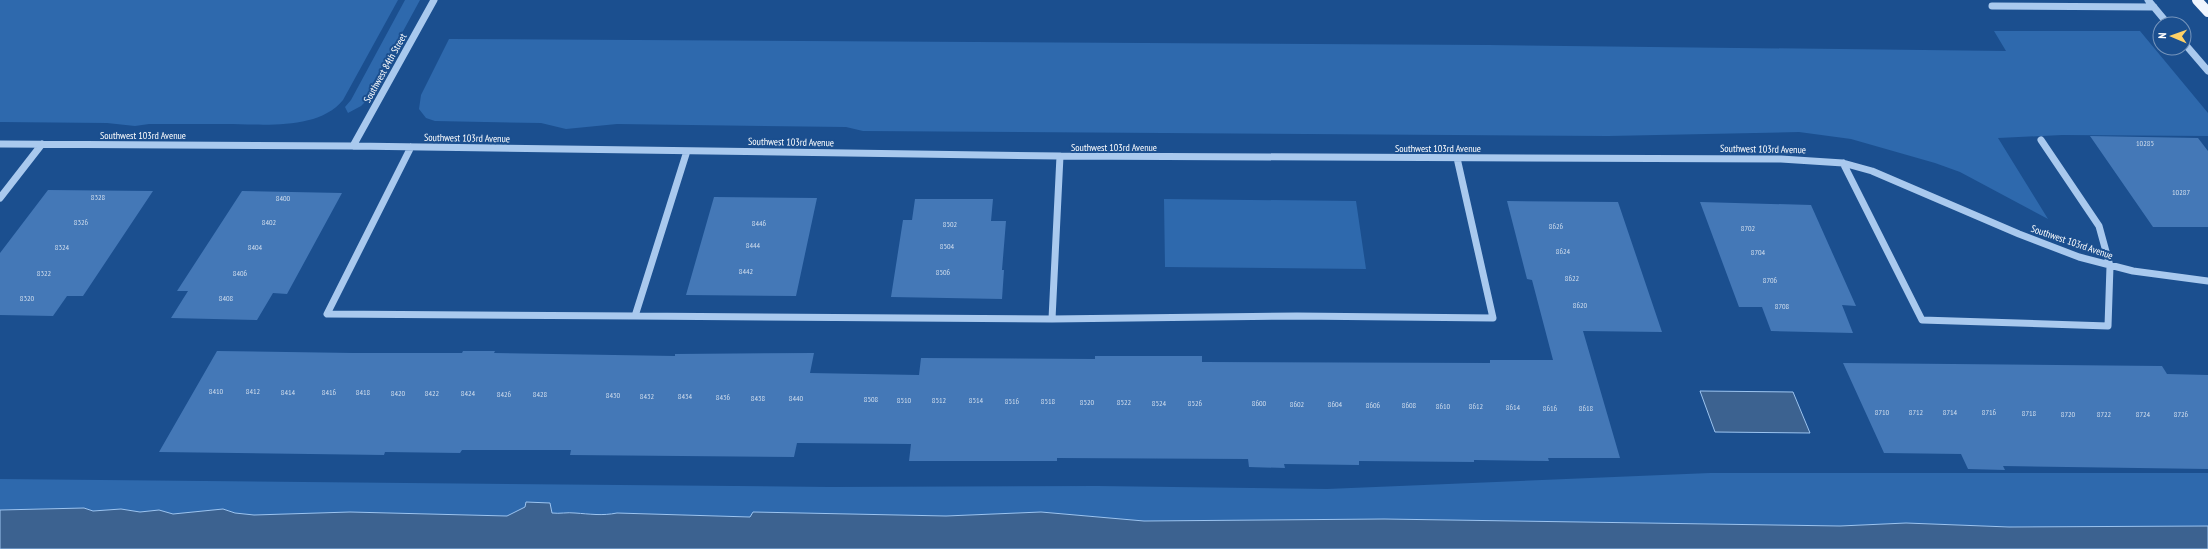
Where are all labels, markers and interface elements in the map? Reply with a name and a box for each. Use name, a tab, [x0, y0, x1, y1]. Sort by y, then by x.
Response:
north arrow	[2152, 16, 2192, 56]
street label: Southwest 84th Street	[361, 31, 410, 105]
text: N	[2155, 32, 2169, 39]
street label: Southwest 103rd Avenue	[100, 129, 186, 142]
street label: Southwest 103rd Avenue	[424, 131, 510, 145]
street label: Southwest 103rd Avenue	[748, 135, 834, 149]
house number: 10285	[2136, 138, 2154, 148]
street label: Southwest 103rd Avenue	[1071, 141, 1157, 154]
street label: Southwest 103rd Avenue	[1395, 142, 1481, 155]
street label: Southwest 103rd Avenue	[1720, 142, 1806, 156]
house number: 10287	[2172, 187, 2190, 197]
house number: 8328	[91, 192, 106, 202]
house number: 8400	[276, 193, 291, 203]
house number: 8326	[74, 217, 89, 227]
house number: 8402	[262, 217, 277, 227]
house number: 8446	[752, 218, 767, 228]
house number: 8502	[943, 219, 958, 229]
house number: 8626	[1549, 221, 1564, 231]
street label: Southwest 103rd Avenue	[2029, 222, 2115, 262]
house number: 8702	[1741, 223, 1756, 233]
house number: 8444	[746, 240, 761, 250]
house number: 8504	[940, 241, 955, 251]
house number: 8324	[55, 242, 70, 252]
house number: 8404	[248, 242, 263, 252]
house number: 8624	[1556, 246, 1571, 256]
house number: 8704	[1751, 247, 1766, 257]
house number: 8442	[739, 266, 754, 276]
house number: 8506	[936, 267, 951, 277]
house number: 8322	[37, 268, 52, 278]
house number: 8406	[233, 268, 248, 278]
house number: 8622	[1565, 273, 1580, 283]
house number: 8706	[1763, 275, 1778, 285]
house number: 8320	[20, 293, 35, 303]
house number: 8408	[219, 293, 234, 303]
house number: 8620	[1573, 300, 1588, 310]
house number: 8708	[1775, 301, 1790, 311]
house number: 8410	[209, 386, 224, 396]
house number: 8412	[246, 386, 261, 396]
house number: 8414	[281, 387, 296, 397]
house number: 8416	[322, 387, 337, 397]
house number: 8418	[356, 387, 371, 397]
house number: 8420	[391, 388, 406, 398]
house number: 8422	[425, 388, 440, 398]
house number: 8424	[461, 388, 476, 398]
house number: 8426	[497, 389, 512, 399]
house number: 8428	[533, 389, 548, 399]
house number: 8430	[606, 390, 621, 400]
house number: 8432	[640, 391, 655, 401]
house number: 8434	[678, 391, 693, 401]
house number: 8436	[716, 392, 731, 402]
house number: 8438	[751, 393, 766, 403]
house number: 8440	[789, 393, 804, 403]
house number: 8508	[864, 394, 879, 404]
house number: 8510	[897, 395, 912, 405]
house number: 8512	[932, 395, 947, 405]
house number: 8514	[969, 395, 984, 405]
house number: 8516	[1005, 396, 1020, 406]
house number: 8518	[1041, 396, 1056, 406]
house number: 8520	[1080, 397, 1095, 407]
house number: 8522	[1117, 397, 1132, 407]
house number: 8524	[1152, 398, 1167, 408]
house number: 8526	[1188, 398, 1203, 408]
house number: 8600	[1252, 398, 1267, 408]
house number: 8602	[1290, 399, 1305, 409]
house number: 8604	[1328, 399, 1343, 409]
house number: 8606	[1366, 400, 1381, 410]
house number: 8608	[1402, 400, 1417, 410]
house number: 8610	[1436, 401, 1451, 411]
house number: 8612	[1469, 401, 1484, 411]
house number: 8614	[1506, 402, 1521, 412]
house number: 8616	[1543, 403, 1558, 413]
house number: 8618	[1579, 403, 1594, 413]
house number: 8710	[1875, 407, 1890, 417]
house number: 8712	[1909, 407, 1924, 417]
house number: 8714	[1943, 407, 1958, 417]
house number: 8716	[1982, 407, 1997, 417]
house number: 8718	[2022, 408, 2037, 418]
house number: 8720	[2061, 409, 2076, 419]
house number: 8722	[2097, 409, 2112, 419]
house number: 8724	[2136, 409, 2151, 419]
house number: 8726	[2174, 409, 2189, 419]

